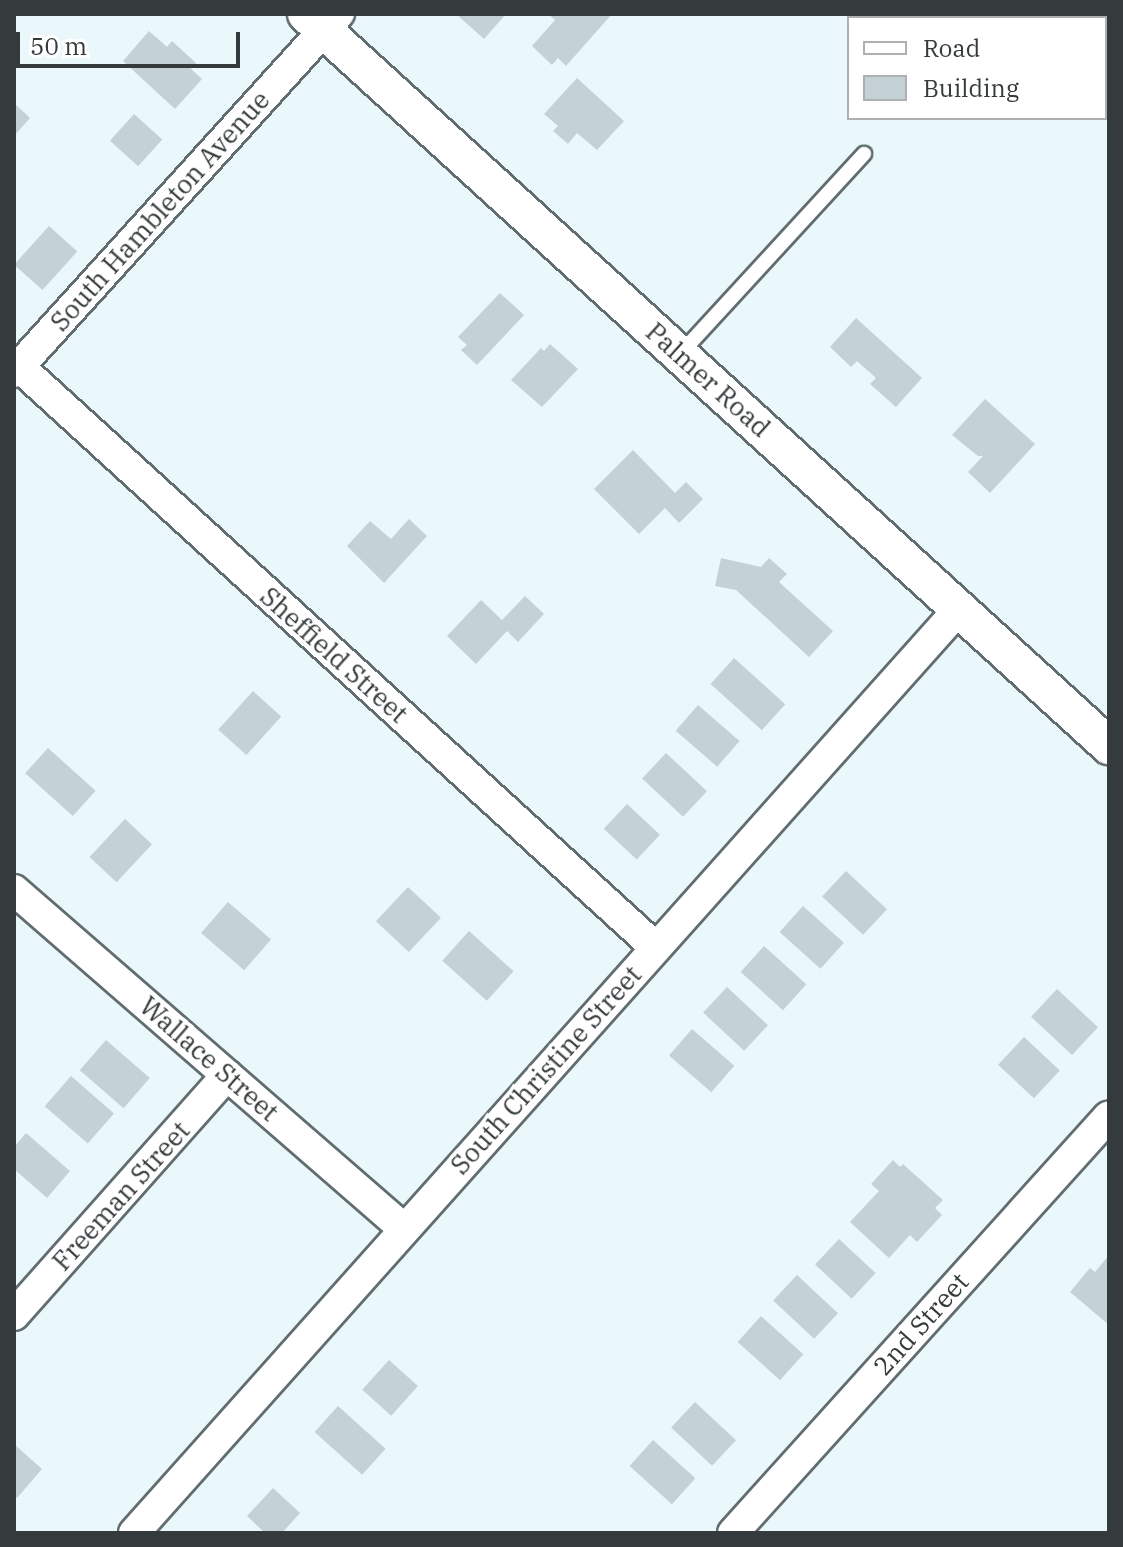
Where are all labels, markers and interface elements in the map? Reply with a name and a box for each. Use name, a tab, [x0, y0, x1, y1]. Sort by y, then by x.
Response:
scale bar	[20, 16, 244, 66]
legend	[847, 16, 1107, 120]
text: 50 m	[30, 30, 87, 62]
text: Road	[923, 32, 980, 64]
text: Building	[923, 72, 1019, 104]
street label: South Hambleton Avenue	[44, 85, 276, 337]
street label: Palmer Road	[640, 316, 776, 444]
street label: Sheffield Street	[254, 581, 414, 729]
street label: South Christine Street	[444, 959, 648, 1181]
street label: Wallace Street	[133, 990, 285, 1128]
street label: Freeman Street	[46, 1115, 196, 1277]
street label: 2nd Street	[867, 1266, 975, 1382]

